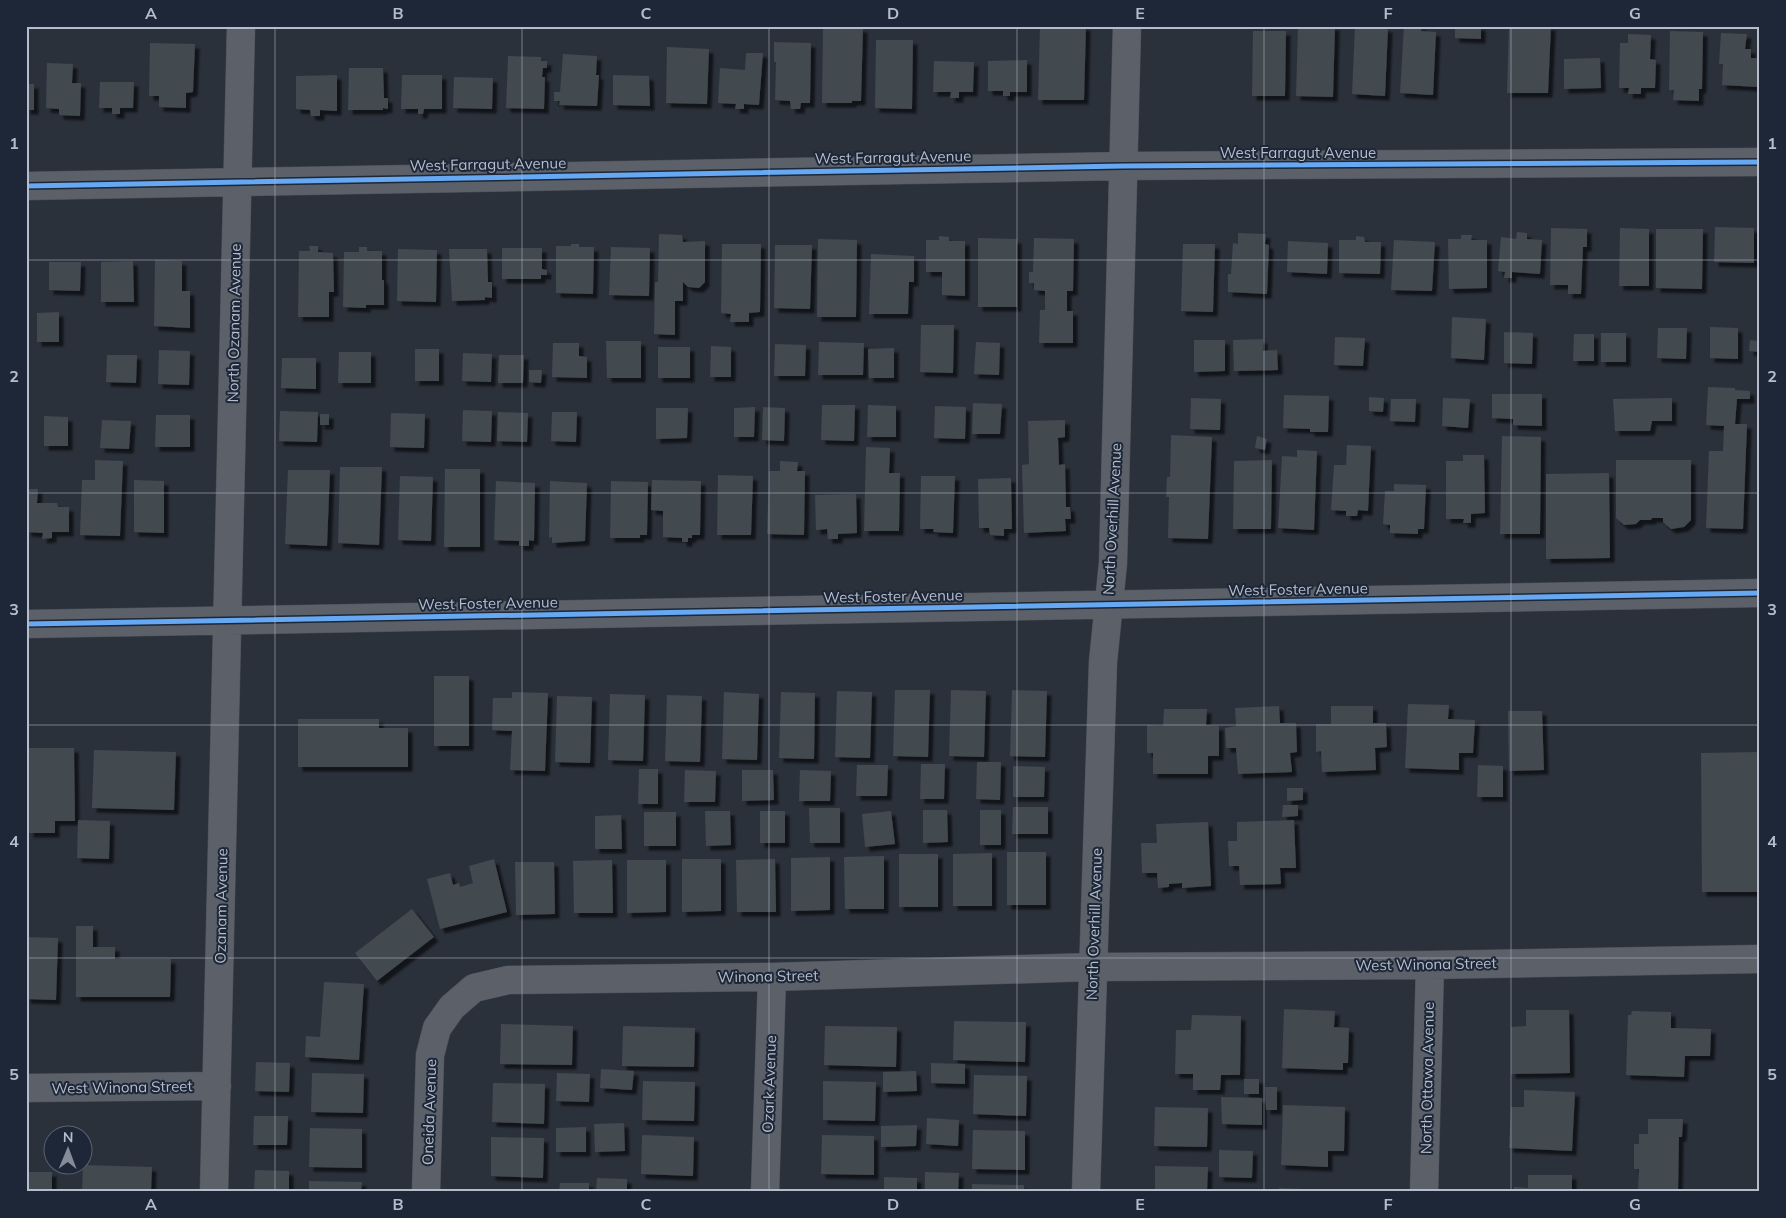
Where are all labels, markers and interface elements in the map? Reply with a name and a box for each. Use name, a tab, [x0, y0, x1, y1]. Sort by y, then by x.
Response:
text: A	[145, 3, 157, 23]
text: B	[392, 3, 404, 23]
text: C	[641, 3, 652, 23]
text: D	[887, 3, 899, 23]
text: E	[1135, 3, 1145, 23]
text: F	[1383, 3, 1393, 23]
text: G	[1629, 3, 1641, 23]
text: 1	[9, 133, 19, 153]
text: 1	[1767, 133, 1777, 153]
street label: West Farragut Avenue	[1220, 143, 1376, 162]
street label: West Farragut Avenue	[815, 146, 971, 168]
street label: West Farragut Avenue	[410, 153, 566, 175]
street label: North Ozanam Avenue	[223, 243, 245, 403]
text: 2	[9, 366, 19, 386]
text: 2	[1767, 366, 1777, 386]
street label: North Overhill Avenue	[1099, 442, 1125, 596]
street label: West Foster Avenue	[1228, 578, 1368, 600]
street label: West Foster Avenue	[823, 585, 963, 607]
street label: West Foster Avenue	[418, 592, 558, 614]
text: 3	[9, 599, 19, 619]
text: 3	[1767, 599, 1777, 619]
text: 4	[9, 831, 19, 851]
text: 4	[1767, 831, 1777, 851]
street label: Ozanam Avenue	[210, 848, 232, 964]
street label: North Overhill Avenue	[1082, 848, 1106, 1000]
street label: West Winona Street	[1355, 953, 1497, 975]
street label: Winona Street	[717, 966, 819, 986]
street label: North Ottawa Avenue	[1416, 1002, 1438, 1154]
street label: Ozark Avenue	[758, 1035, 780, 1133]
street label: Oneida Avenue	[418, 1059, 440, 1165]
text: 5	[9, 1064, 19, 1084]
text: 5	[1767, 1064, 1777, 1084]
street label: West Winona Street	[51, 1076, 193, 1098]
north arrow	[42, 1126, 92, 1176]
text: N	[63, 1128, 74, 1146]
text: A	[145, 1194, 157, 1214]
text: B	[392, 1194, 404, 1214]
text: C	[641, 1194, 652, 1214]
text: D	[887, 1194, 899, 1214]
text: E	[1135, 1194, 1145, 1214]
text: F	[1383, 1194, 1393, 1214]
text: G	[1629, 1194, 1641, 1214]

